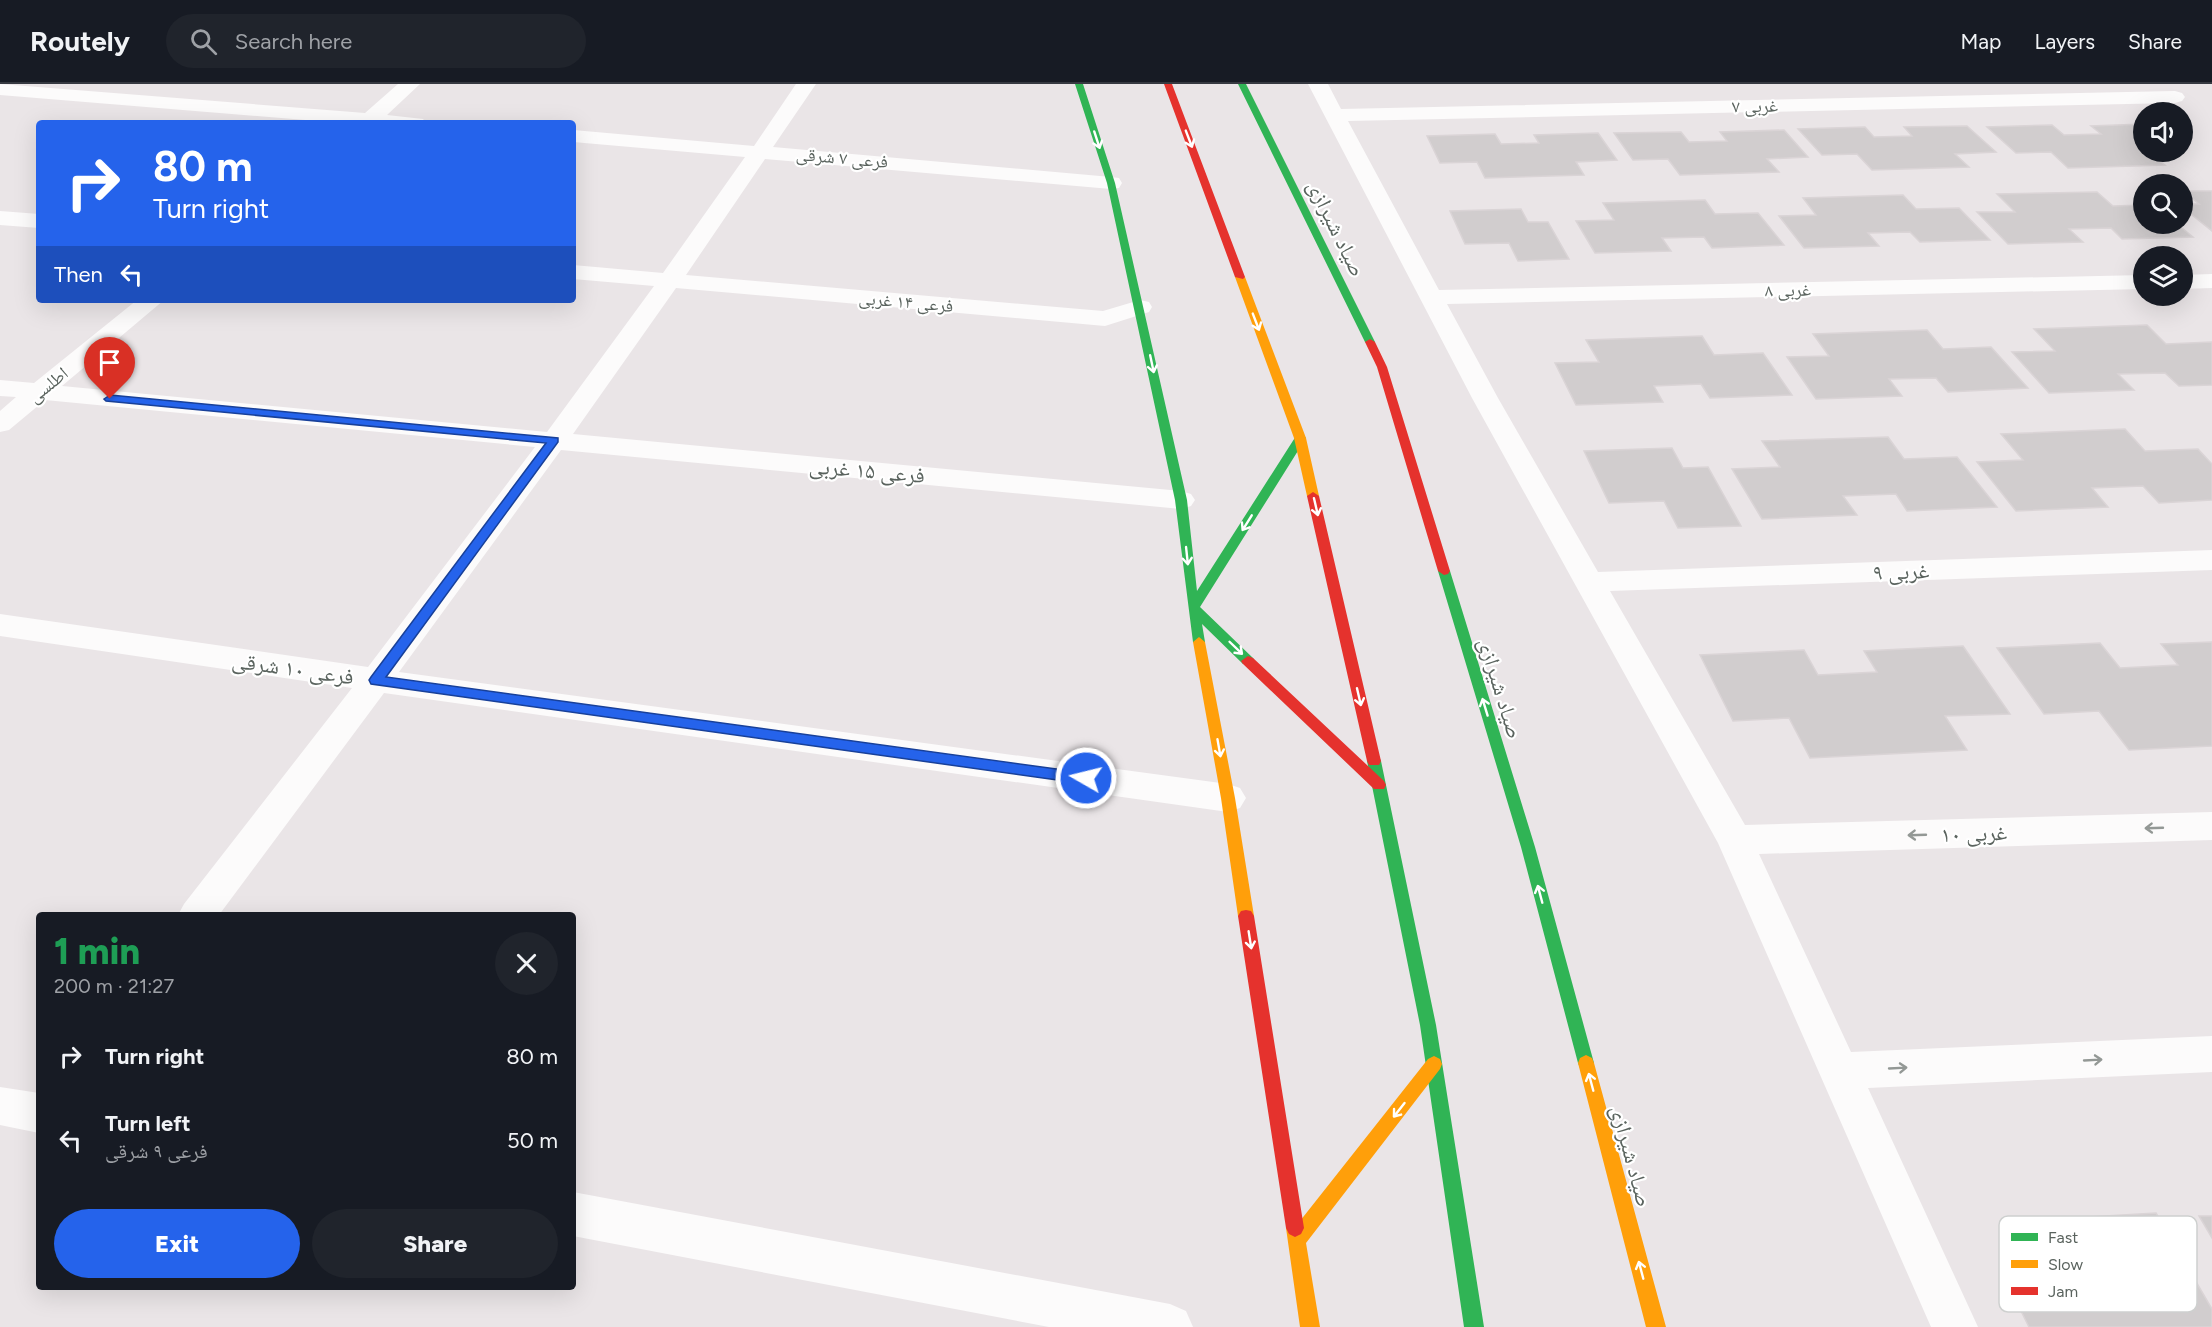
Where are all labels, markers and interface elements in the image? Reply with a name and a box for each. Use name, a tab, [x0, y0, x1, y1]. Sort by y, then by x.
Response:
search box	[166, 14, 586, 68]
text: Routely	[30, 24, 130, 58]
icon: search	[187, 25, 220, 58]
text: Search here	[235, 28, 352, 55]
text: Map	[1961, 29, 2001, 54]
text: Layers	[2034, 29, 2095, 54]
text: Share	[2128, 29, 2182, 54]
street label: ۷ غربی	[1732, 95, 1778, 117]
map controls	[2133, 102, 2193, 306]
button: sound	[2133, 102, 2193, 162]
one-way arrow	[1184, 129, 1195, 148]
one-way arrow	[1092, 130, 1103, 149]
text: 80 m	[153, 141, 253, 192]
street label: فرعی ۷ شرقی	[795, 143, 889, 173]
icon: right	[54, 144, 132, 222]
button: search	[2133, 174, 2193, 234]
street label: صیاد شیرازی	[1302, 176, 1371, 281]
text: Turn right	[153, 192, 269, 225]
button: layers	[2133, 246, 2193, 306]
icon: left	[115, 258, 148, 291]
text: Then	[54, 261, 103, 288]
street label: ۸ غربی	[1765, 279, 1811, 301]
street label: فرعی ۱۴ غربی	[858, 287, 954, 317]
one-way arrow	[1251, 312, 1262, 331]
pin	[84, 337, 135, 399]
icon: arrive	[93, 346, 126, 379]
one-way arrow	[1147, 354, 1158, 373]
street label: اطلسی	[24, 362, 72, 408]
street label: فرعی ۱۵ غربی	[808, 452, 926, 489]
one-way arrow	[1310, 497, 1322, 516]
one-way arrow	[1240, 514, 1252, 531]
one-way arrow	[1182, 545, 1193, 565]
street label: ۹ غربی	[1872, 557, 1930, 586]
street label: صیاد شیرازی	[1472, 635, 1529, 742]
one-way arrow	[1228, 641, 1243, 656]
street label: فرعی ۱۰ شرقی	[230, 647, 356, 690]
one-way arrow	[1353, 687, 1365, 706]
one-way arrow	[1479, 698, 1490, 717]
one-way arrow	[1214, 738, 1225, 757]
position arrow	[1054, 746, 1118, 810]
street label: ۱۰ غربی	[1940, 819, 2008, 848]
one-way arrow	[2144, 822, 2164, 834]
one-way arrow	[1907, 829, 1927, 840]
one-way arrow	[1534, 885, 1546, 904]
text: 1 min	[54, 930, 140, 973]
one-way arrow	[1245, 930, 1256, 950]
button: close	[495, 932, 558, 995]
text: 200 m · 21:27	[54, 974, 174, 998]
icon: right	[54, 1040, 87, 1073]
text: Turn right	[105, 1043, 204, 1070]
text: 80 m	[506, 1043, 558, 1070]
one-way arrow	[2082, 1054, 2102, 1065]
one-way arrow	[1888, 1063, 1908, 1074]
one-way arrow	[1584, 1073, 1596, 1092]
one-way arrow	[1392, 1102, 1405, 1118]
street label: صیاد شیرازی	[1605, 1102, 1658, 1210]
text: Turn left	[105, 1110, 191, 1137]
icon: left	[54, 1124, 87, 1157]
text: 50 m	[507, 1127, 558, 1154]
text: فرعی ۹ شرقی	[105, 1139, 208, 1163]
button: Exit	[54, 1209, 300, 1278]
button: Share	[312, 1209, 558, 1278]
legend	[1999, 1216, 2197, 1312]
text: Fast	[2048, 1228, 2078, 1247]
text: Slow	[2048, 1255, 2083, 1274]
one-way arrow	[1635, 1261, 1646, 1280]
text: Jam	[2048, 1282, 2078, 1301]

